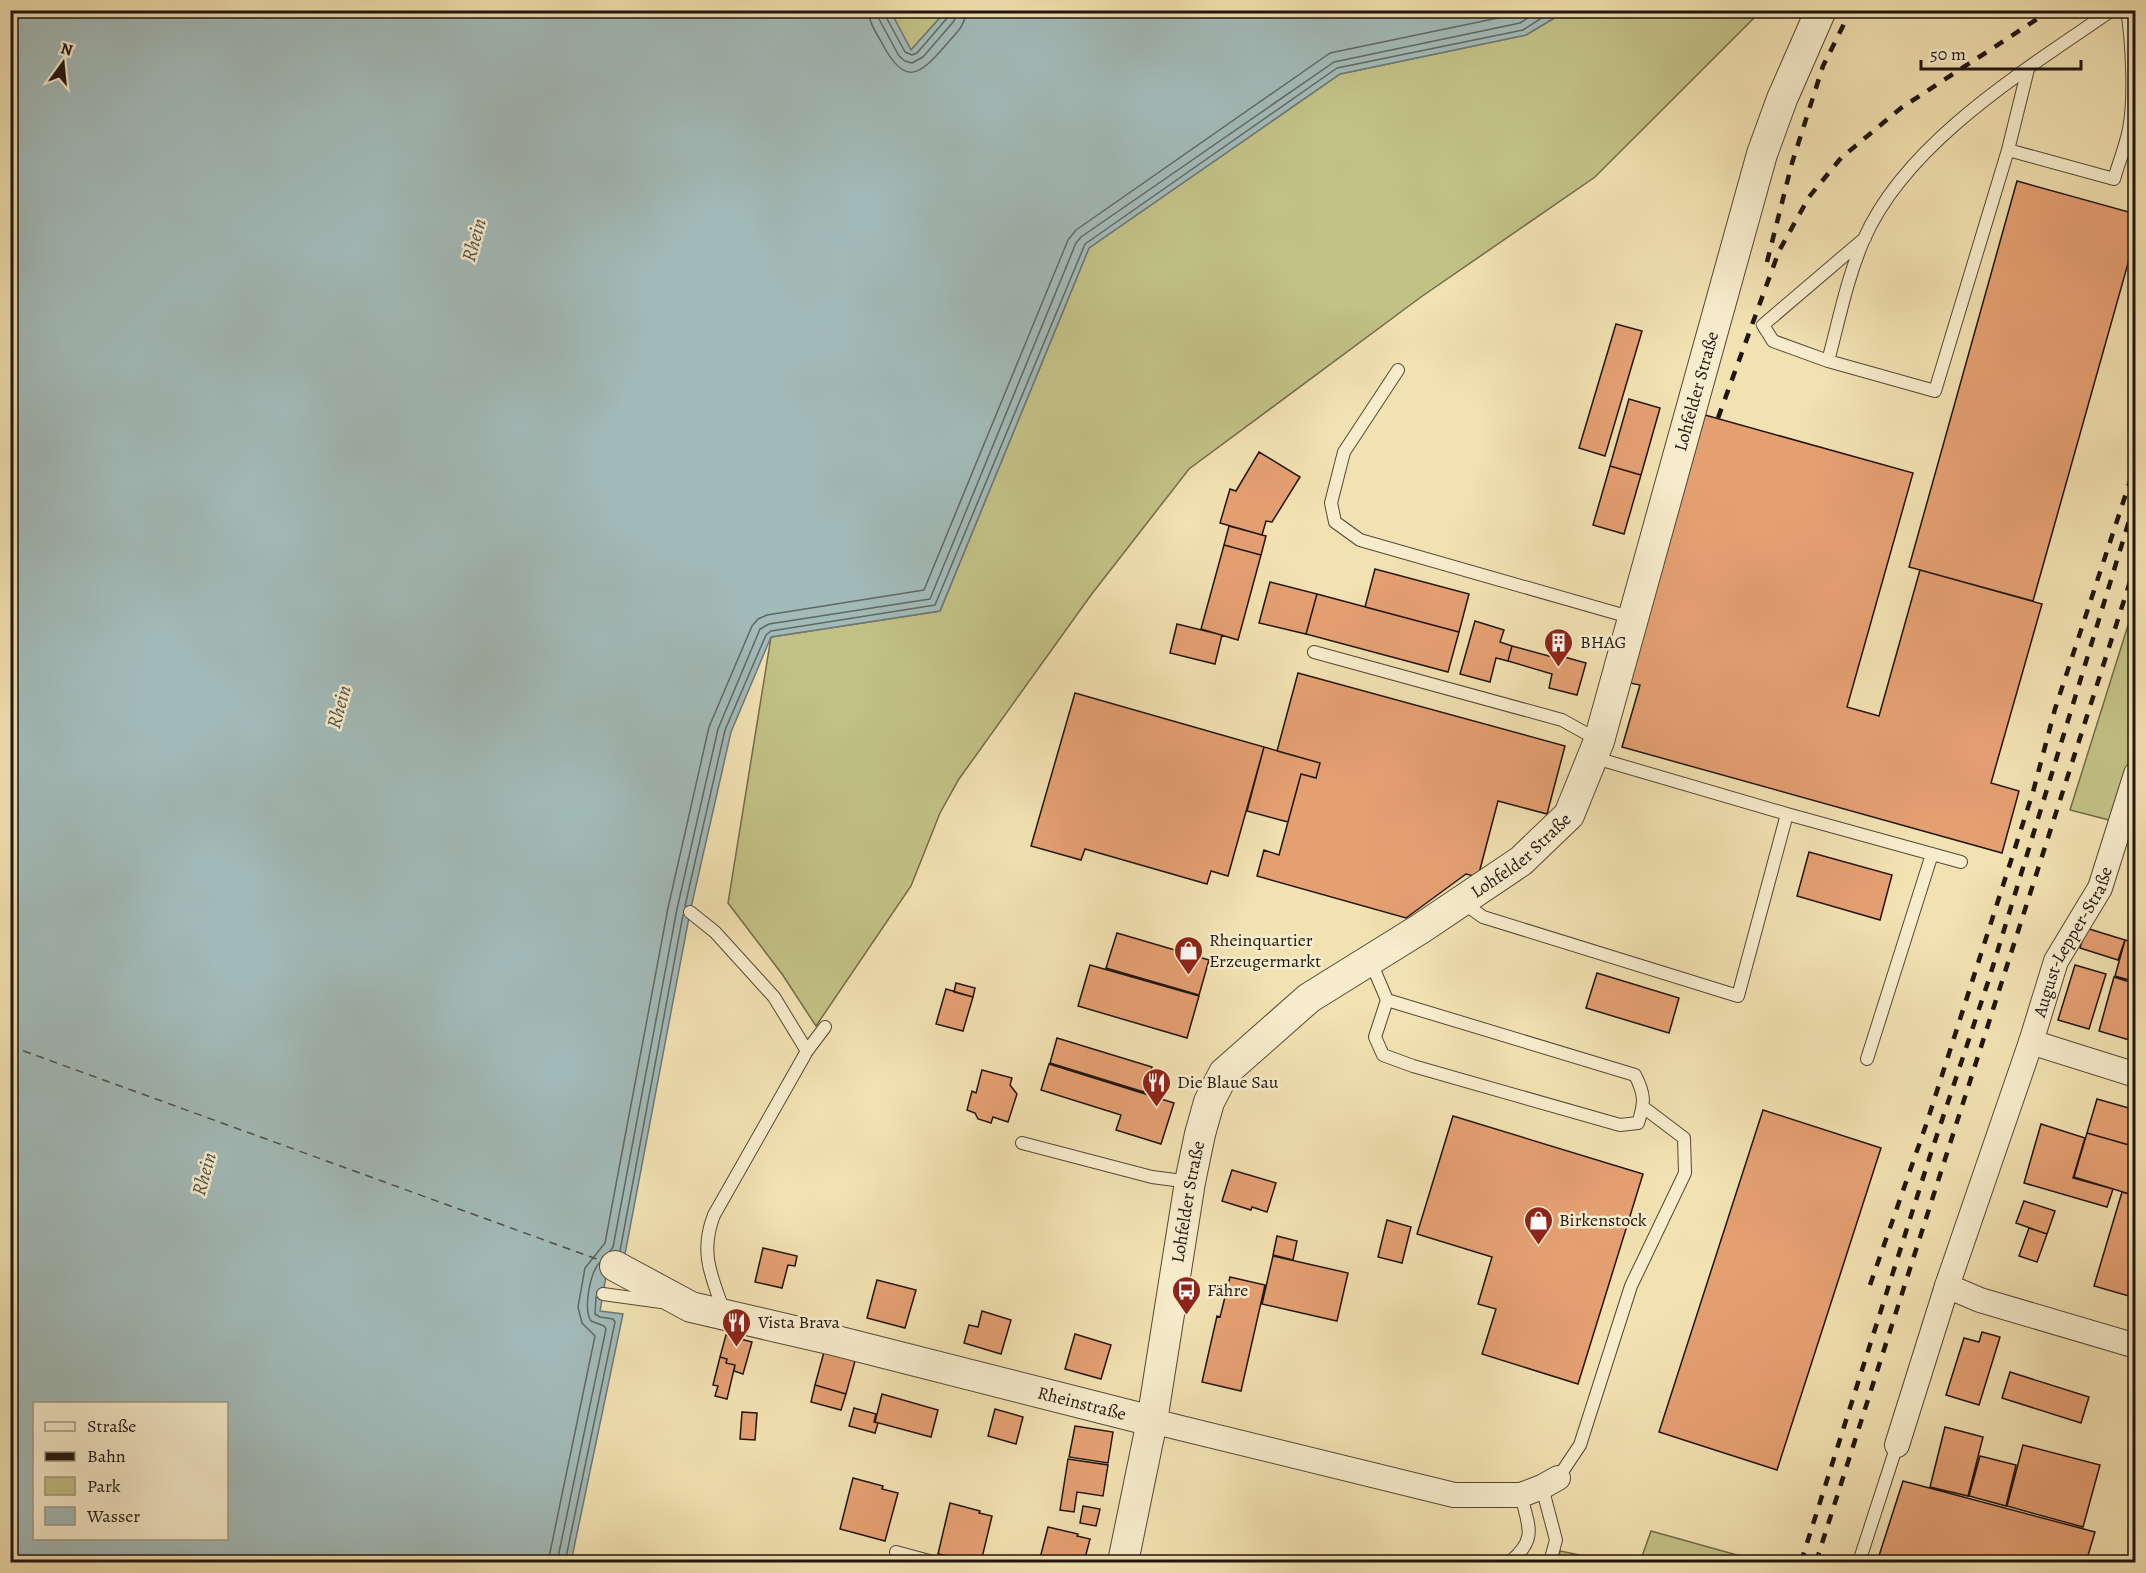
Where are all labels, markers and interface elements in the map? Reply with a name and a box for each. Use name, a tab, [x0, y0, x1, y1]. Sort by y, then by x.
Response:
north arrow	[33, 33, 93, 93]
scale bar	[1921, 33, 2082, 71]
text: N	[58, 37, 75, 62]
text: 50 m	[1930, 42, 1966, 66]
water label: Rhein	[455, 215, 493, 265]
street label: Lohfelder Straße	[1668, 329, 1724, 454]
building icon: BHAG	[1543, 626, 1575, 668]
place label: BHAG	[1580, 630, 1626, 654]
water label: Rhein	[320, 682, 358, 732]
street label: Lohfelder Straße	[1466, 807, 1576, 904]
street label: August-Lepper-Straße	[2027, 864, 2118, 1021]
place label: Rheinquartier Erzeugermarkt	[1209, 928, 1321, 973]
shop icon: Rheinquartier Erzeugermarkt	[1172, 934, 1204, 976]
restaurant icon: Die Blaue Sau	[1140, 1066, 1172, 1108]
place label: Die Blaue Sau	[1177, 1070, 1279, 1094]
street label: Lohfelder Straße	[1165, 1139, 1210, 1265]
water label: Rhein	[185, 1149, 223, 1199]
shop icon: Birkenstock	[1522, 1204, 1554, 1246]
place label: Birkenstock	[1559, 1208, 1647, 1232]
bus stop icon: Fähre	[1170, 1274, 1202, 1316]
place label: Fähre	[1207, 1278, 1248, 1302]
restaurant icon: Vista Brava	[721, 1306, 753, 1348]
place label: Vista Brava	[757, 1310, 841, 1334]
street label: Rheinstraße	[1035, 1380, 1129, 1426]
legend	[33, 1402, 228, 1540]
text: Straße	[87, 1414, 136, 1438]
text: Bahn	[87, 1444, 126, 1468]
text: Park	[87, 1474, 121, 1498]
text: Wasser	[86, 1504, 140, 1528]

